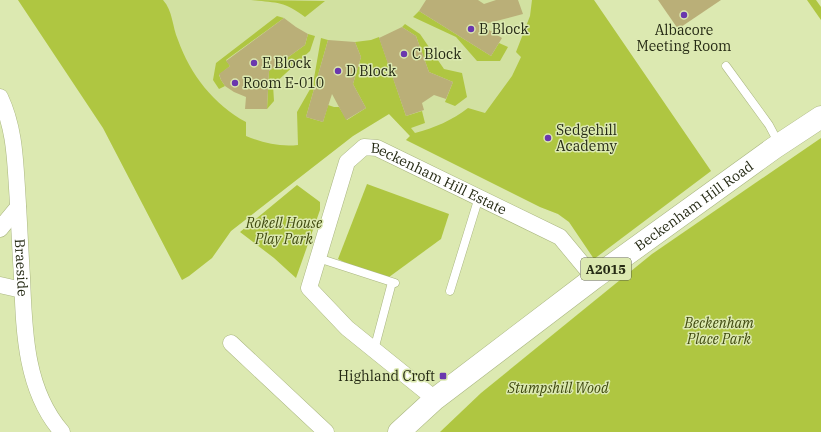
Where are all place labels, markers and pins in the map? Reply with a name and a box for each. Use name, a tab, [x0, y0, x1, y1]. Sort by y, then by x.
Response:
marker: Albacore Meeting Room	[679, 10, 689, 20]
place label: B Block	[479, 20, 529, 38]
place label: Albacore Meeting Room	[637, 21, 731, 55]
marker: B Block	[466, 24, 476, 34]
place label: C Block	[412, 45, 462, 63]
marker: C Block	[399, 49, 409, 59]
place label: E Block	[262, 54, 312, 72]
marker: E Block	[249, 58, 259, 68]
place label: D Block	[346, 62, 397, 80]
marker: D Block	[333, 66, 343, 76]
place label: Room E-010	[243, 74, 324, 92]
marker: Room E-010	[230, 78, 240, 88]
place label: Sedgehill Academy	[556, 121, 618, 155]
marker: Sedgehill Academy	[543, 133, 553, 143]
place label: Highland Croft	[338, 367, 435, 385]
marker: Highland Croft	[438, 371, 448, 381]

